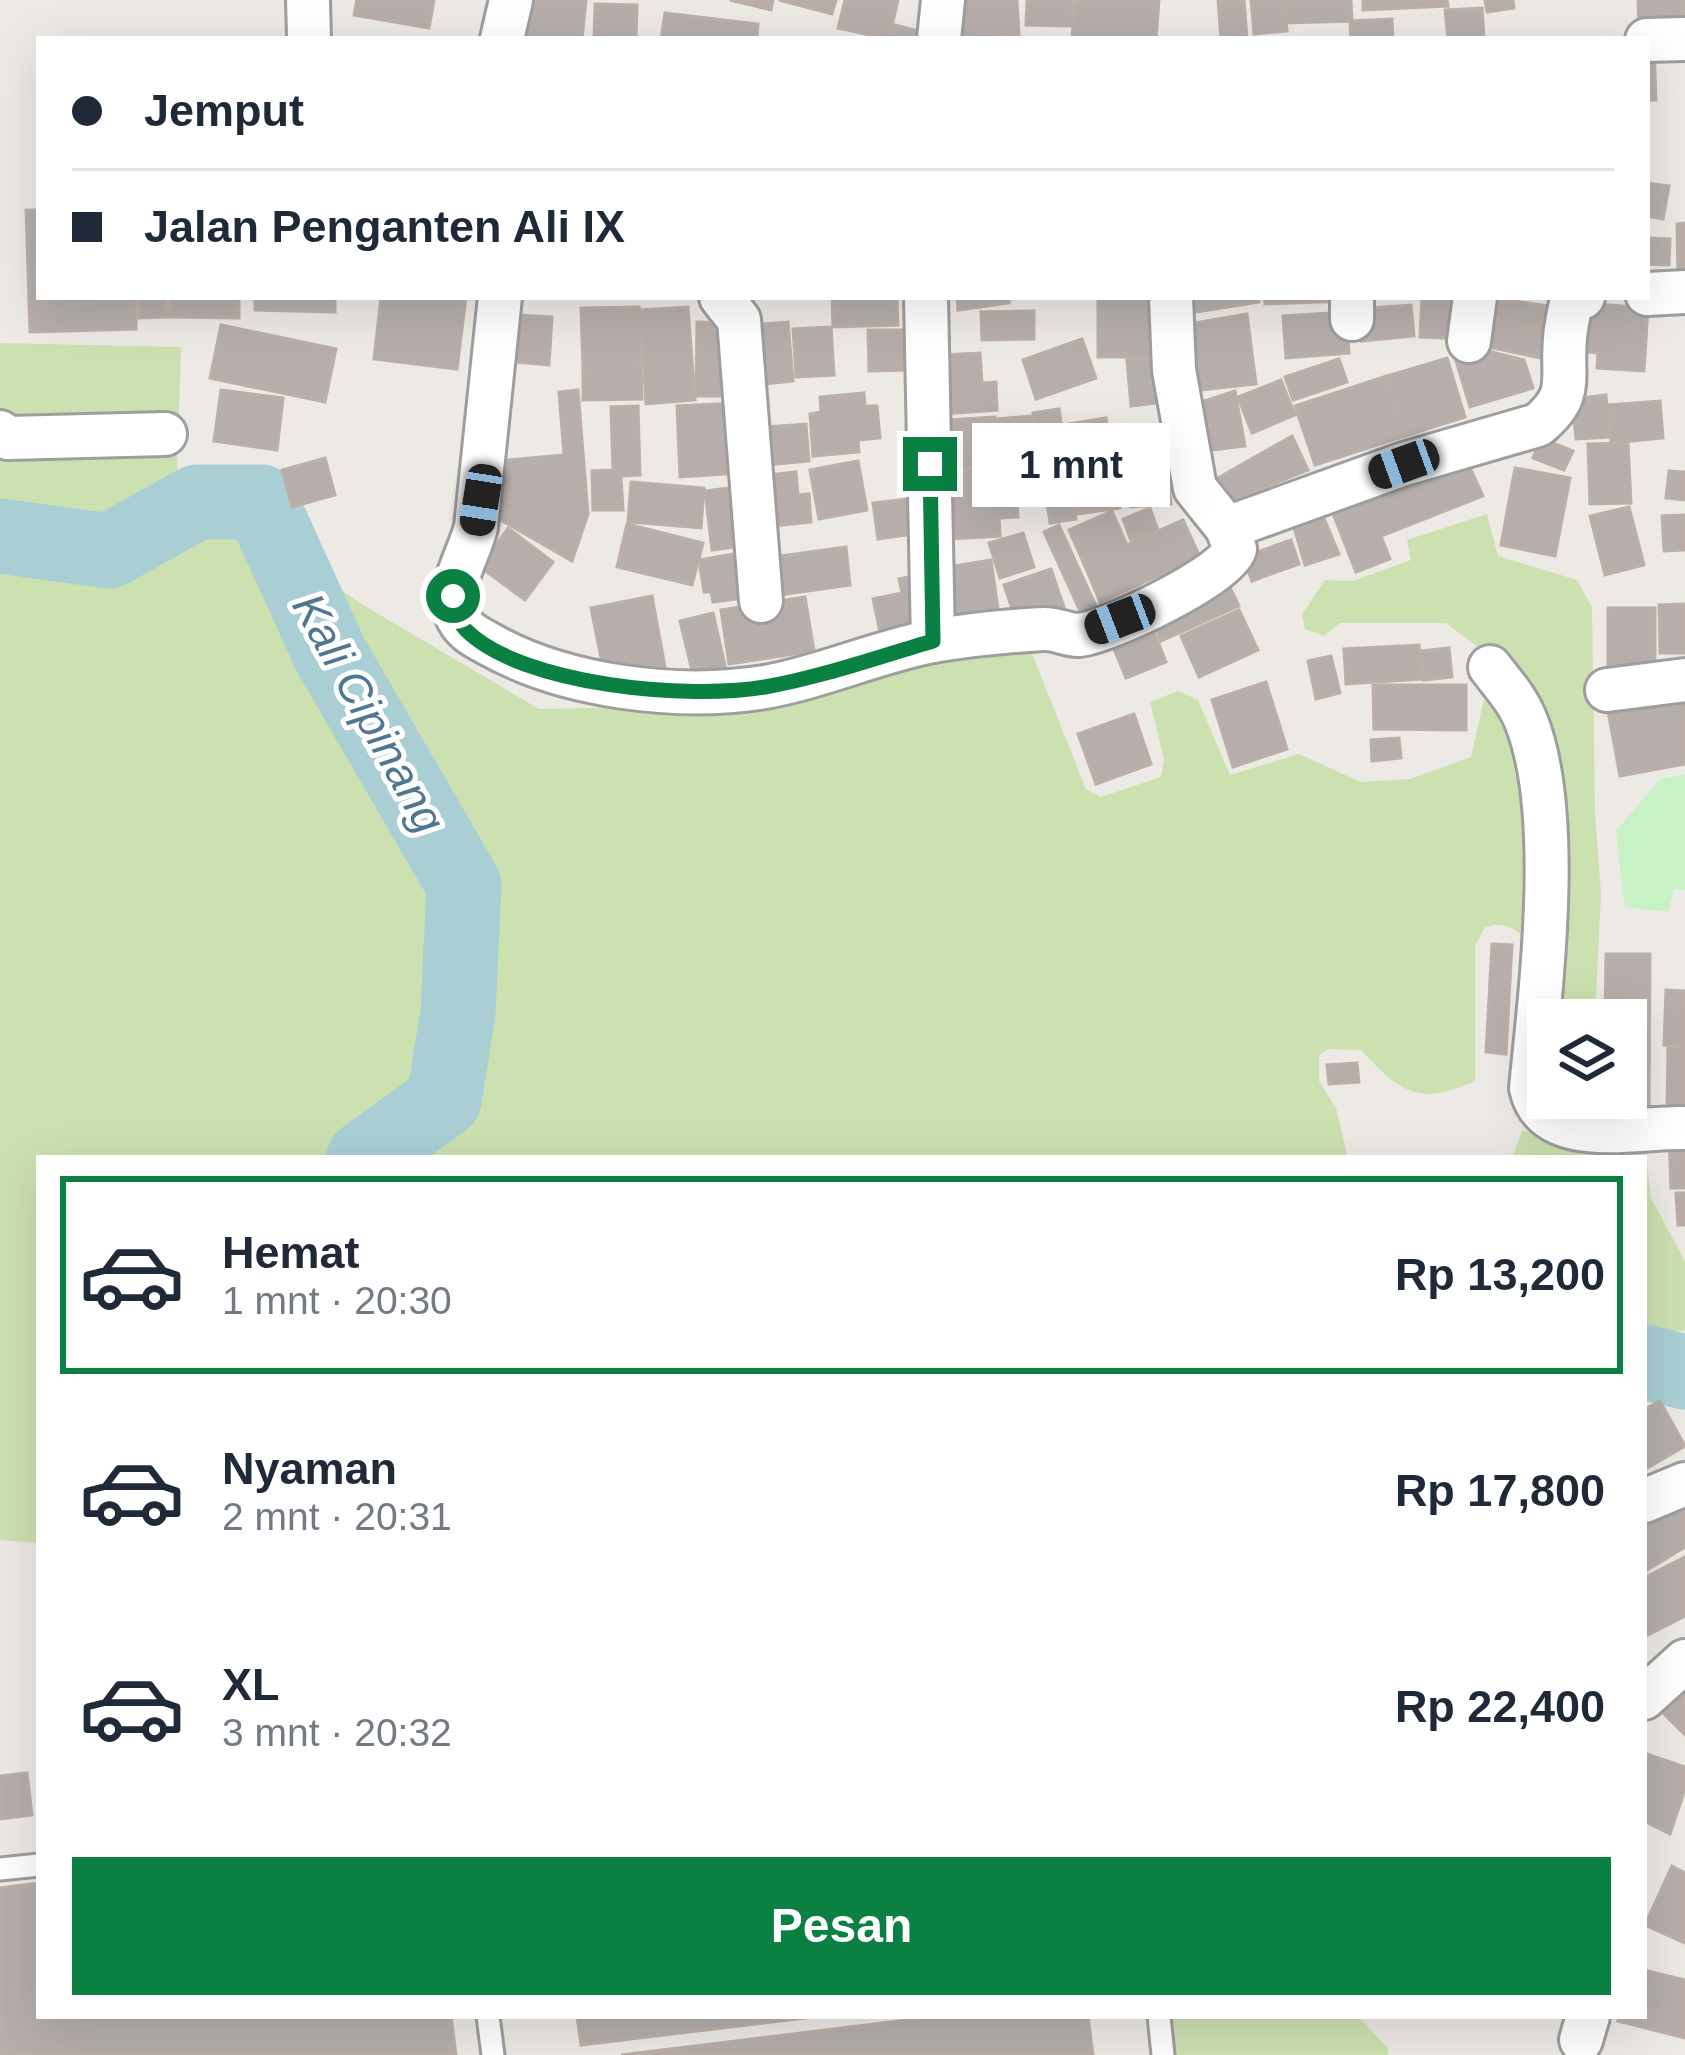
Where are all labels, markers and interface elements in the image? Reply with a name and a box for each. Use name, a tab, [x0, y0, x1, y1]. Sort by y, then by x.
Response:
text: Jemput	[144, 85, 304, 136]
text: Jalan Penganten Ali IX	[144, 201, 625, 252]
callout: 1 mnt	[972, 422, 1170, 506]
car	[1364, 435, 1444, 493]
route end	[903, 437, 957, 491]
text: 1 mnt	[1019, 443, 1123, 486]
car	[458, 462, 504, 538]
route start	[426, 569, 480, 623]
water label: Kali Cipinang	[282, 585, 456, 841]
car	[1080, 589, 1160, 649]
map controls	[1527, 999, 1647, 1119]
button: layers	[1527, 999, 1647, 1119]
icon: car	[78, 1221, 186, 1329]
text: Hemat	[222, 1227, 360, 1278]
text: Rp 13,200	[1395, 1249, 1605, 1300]
text: 1 mnt · 20:30	[222, 1279, 452, 1322]
icon: car	[78, 1437, 186, 1545]
text: Nyaman	[222, 1443, 397, 1494]
text: Rp 17,800	[1395, 1465, 1605, 1516]
text: 2 mnt · 20:31	[222, 1495, 452, 1538]
icon: car	[78, 1653, 186, 1761]
text: XL	[222, 1659, 280, 1710]
text: Rp 22,400	[1395, 1681, 1605, 1732]
text: 3 mnt · 20:32	[222, 1711, 452, 1754]
button: Pesan	[72, 1857, 1611, 1995]

